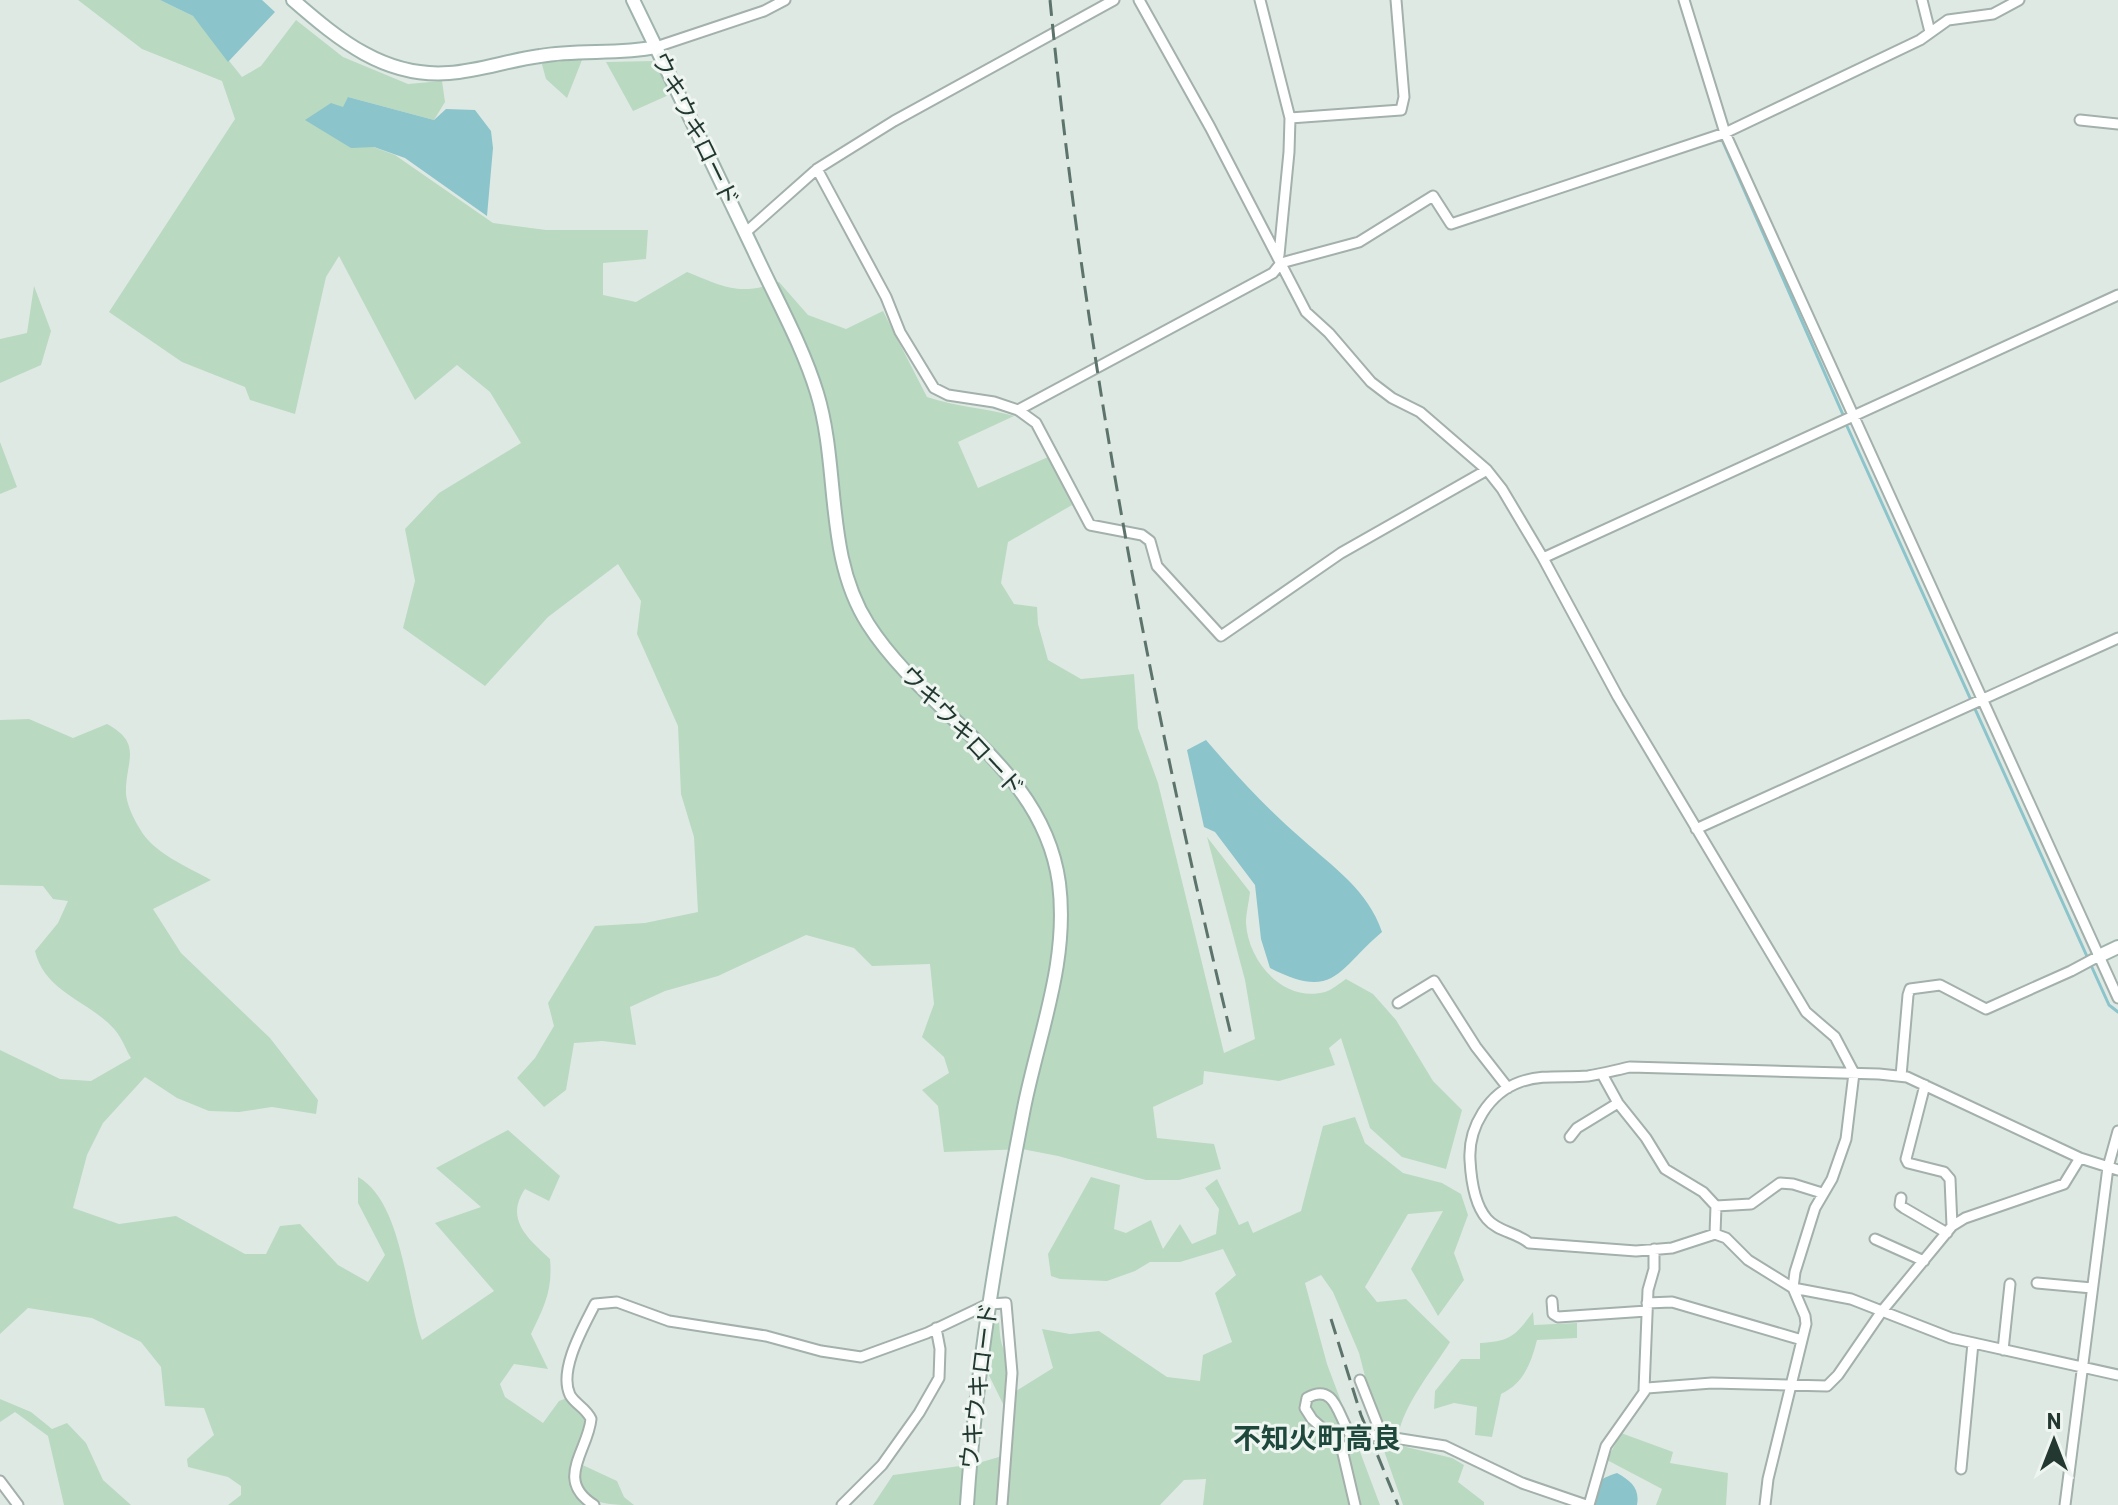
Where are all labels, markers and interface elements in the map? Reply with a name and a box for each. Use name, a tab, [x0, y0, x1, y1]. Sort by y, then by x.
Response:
street label: ウキウキロード	[646, 46, 746, 210]
street label: ウキウキロード	[895, 659, 1031, 801]
street label: ウキウキロード	[953, 1301, 1002, 1471]
north arrow	[2014, 1401, 2094, 1481]
text: N	[2047, 1407, 2061, 1433]
district label: 不知火町高良	[1233, 1420, 1401, 1454]

